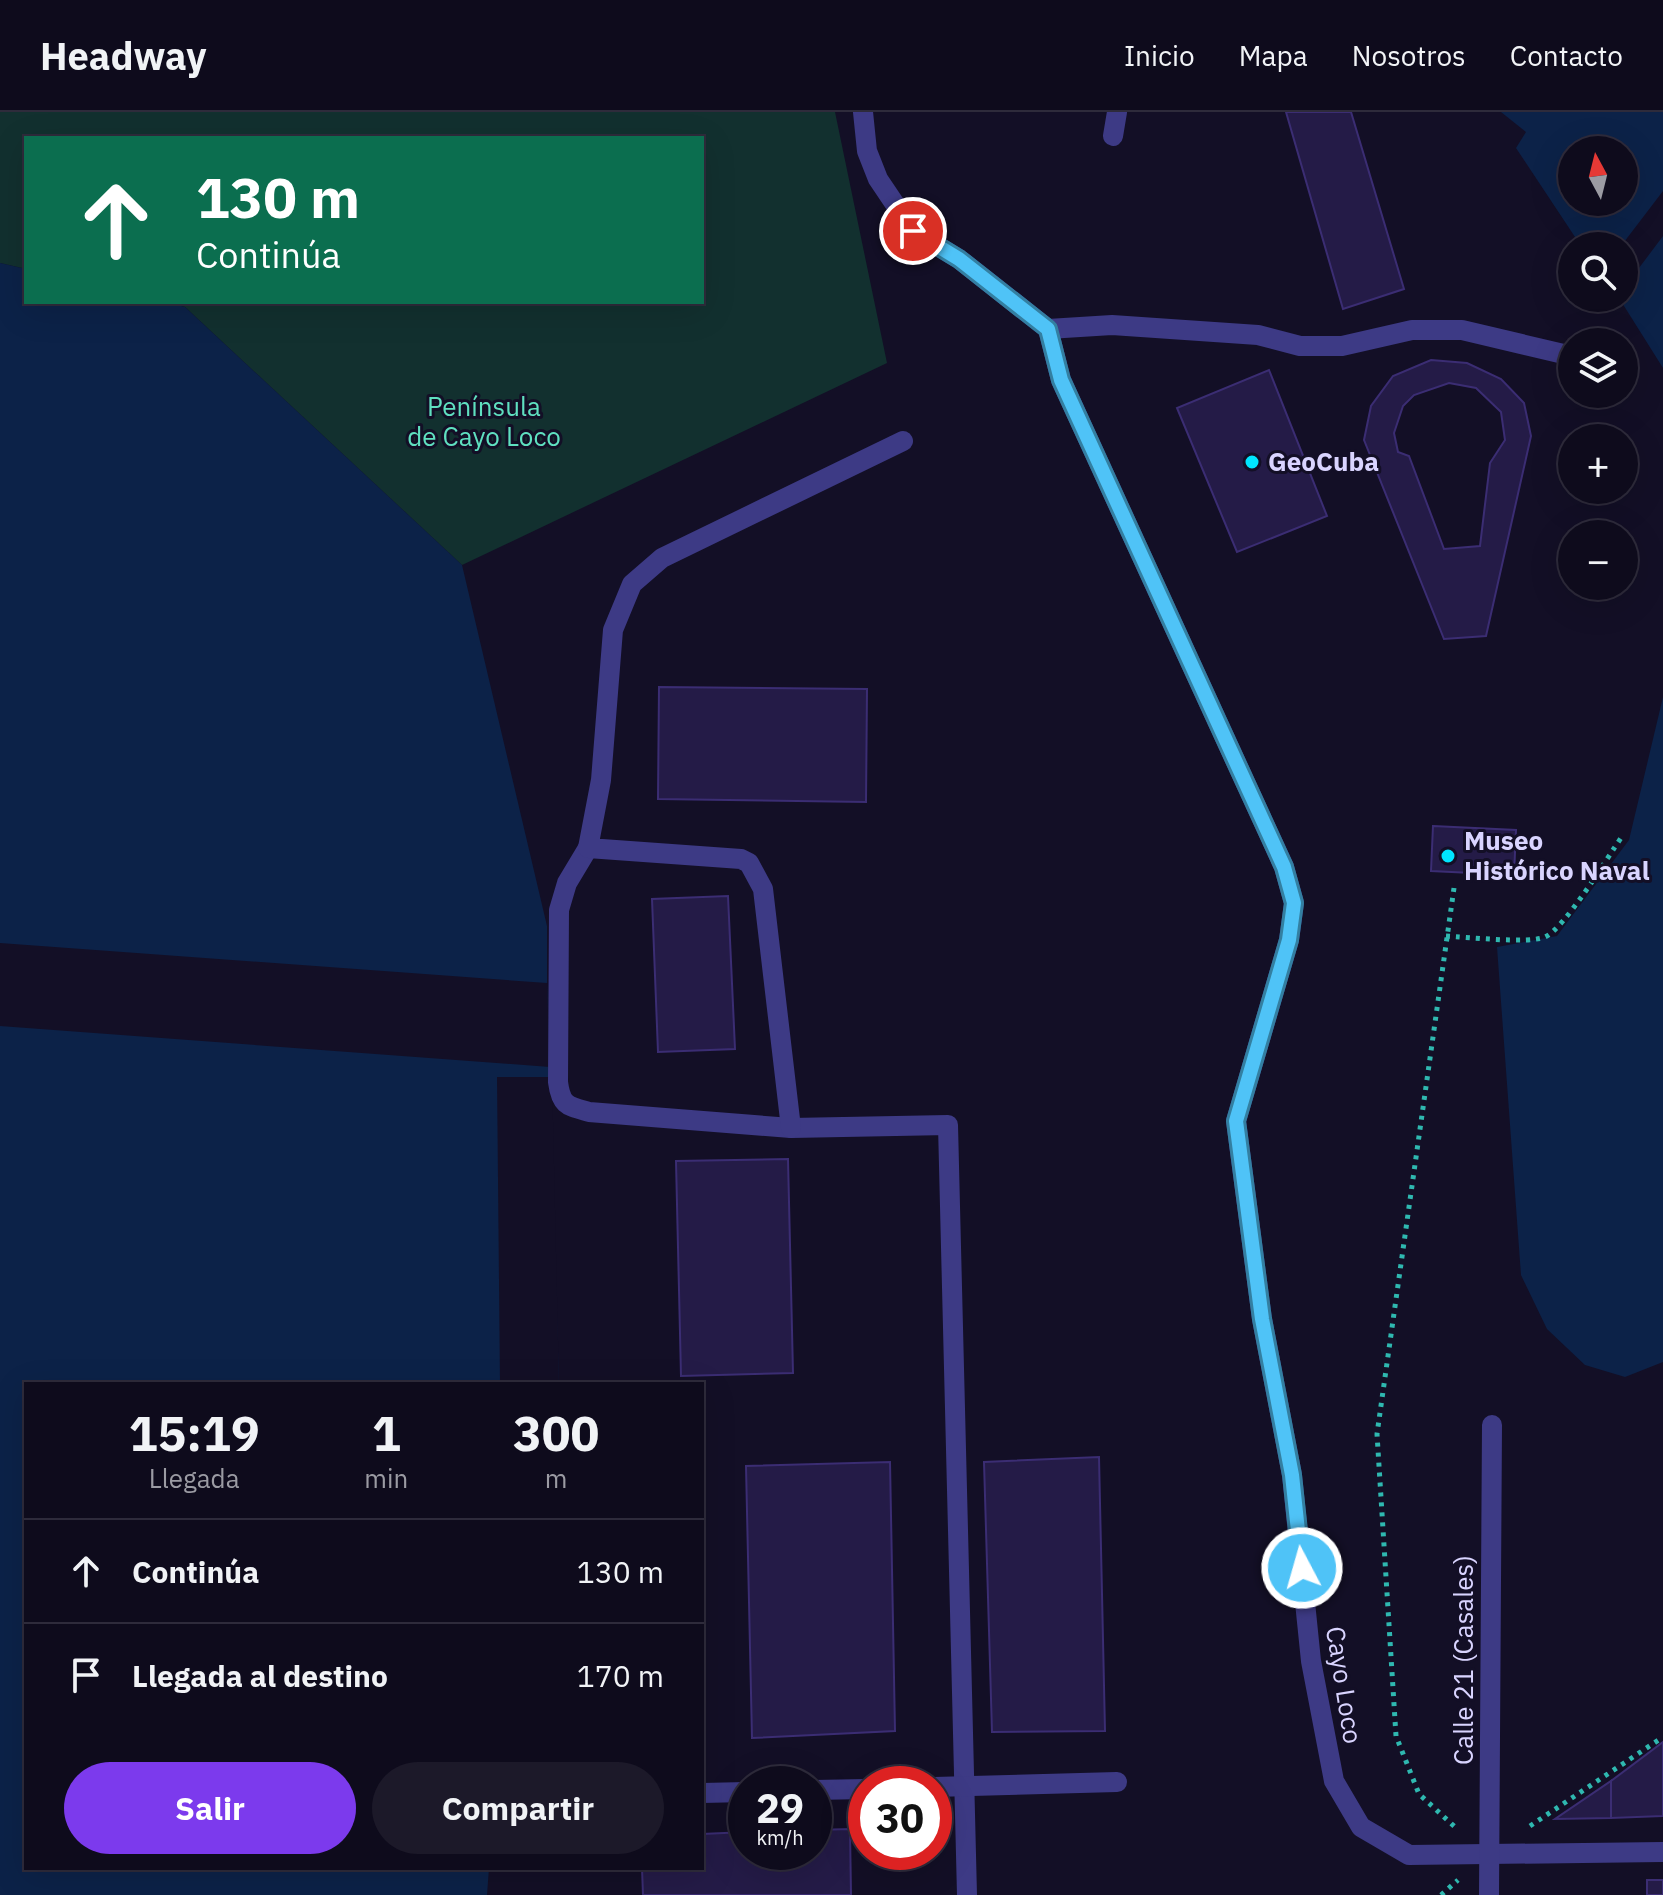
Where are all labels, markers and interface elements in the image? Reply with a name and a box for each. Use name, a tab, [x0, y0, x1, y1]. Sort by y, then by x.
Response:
text: Headway	[40, 31, 207, 80]
text: Inicio	[1124, 37, 1195, 74]
text: Mapa	[1239, 37, 1308, 74]
text: Nosotros	[1352, 37, 1466, 74]
text: Contacto	[1510, 37, 1623, 74]
north arrow	[1558, 136, 1638, 216]
map controls	[1558, 136, 1638, 600]
text: 130 m	[196, 161, 360, 233]
icon: ahead	[64, 168, 168, 272]
pin	[879, 197, 947, 265]
icon: arrive	[891, 209, 935, 253]
text: Continúa	[196, 231, 341, 278]
button: search	[1558, 232, 1638, 312]
button: layers	[1558, 328, 1638, 408]
park label: Península de Cayo Loco	[407, 389, 561, 453]
button: +	[1558, 424, 1638, 504]
place label: GeoCuba	[1268, 444, 1379, 478]
marker: GeoCuba	[1243, 453, 1261, 471]
button: −	[1558, 520, 1638, 600]
place label: Museo Histórico Naval	[1464, 823, 1650, 887]
marker: Museo Histórico Naval	[1439, 847, 1457, 865]
text: 15:19	[129, 1402, 260, 1464]
text: 1	[372, 1402, 401, 1464]
text: 300	[513, 1402, 599, 1464]
text: Llegada	[149, 1461, 240, 1495]
text: min	[364, 1461, 408, 1495]
text: m	[545, 1461, 567, 1495]
position arrow	[1260, 1526, 1344, 1610]
icon: ahead	[64, 1549, 108, 1593]
text: Continúa	[132, 1552, 259, 1591]
text: 130 m	[577, 1552, 664, 1591]
street label: Calle 21 (Casales)	[1446, 1555, 1480, 1765]
street label: Cayo Loco	[1319, 1624, 1371, 1746]
icon: arrive	[64, 1653, 108, 1697]
text: Llegada al destino	[132, 1656, 388, 1695]
text: 170 m	[577, 1656, 664, 1695]
button: Salir	[64, 1762, 356, 1854]
button: Compartir	[372, 1762, 664, 1854]
speed limit sign: 30	[848, 1766, 952, 1870]
text: 29	[756, 1782, 804, 1834]
text: km/h	[756, 1824, 804, 1851]

